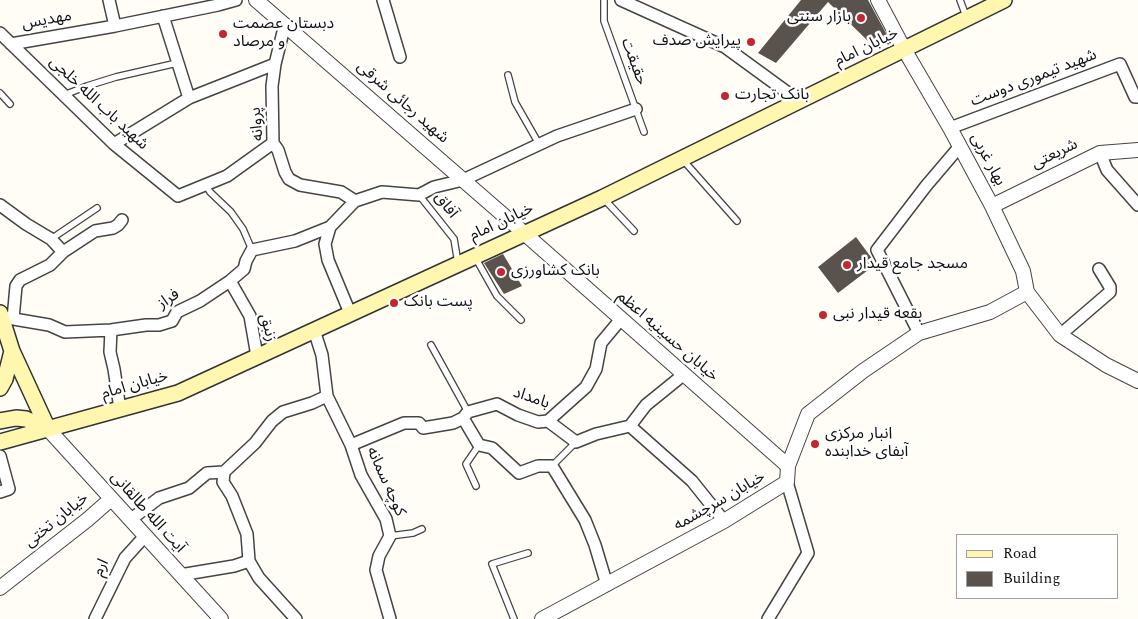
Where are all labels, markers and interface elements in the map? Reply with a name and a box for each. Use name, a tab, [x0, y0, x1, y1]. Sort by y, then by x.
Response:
street label: مهدیس	[21, 7, 73, 35]
place label: بازار سنتی	[787, 8, 851, 28]
marker: بازار سنتی	[855, 12, 867, 24]
place label: دبستان عصمت و مرصاد	[233, 15, 334, 53]
street label: خیابان امام	[832, 24, 902, 72]
marker: دبستان عصمت و مرصاد	[217, 28, 229, 40]
place label: پیرایش صدف	[653, 32, 741, 52]
street label: حقیقت	[616, 36, 650, 88]
marker: پیرایش صدف	[745, 36, 757, 48]
street label: شهید تیموری دوست	[968, 46, 1100, 112]
street label: شهید باب الله خلجی	[44, 53, 152, 155]
street label: شهید رجائی شرقی	[352, 58, 452, 148]
place label: بانک تجارت	[735, 86, 809, 106]
marker: بانک تجارت	[719, 90, 731, 102]
street label: پروانه	[247, 106, 269, 142]
street label: بهار غربی	[965, 130, 1009, 190]
street label: شریعتی	[1029, 136, 1081, 174]
street label: آفاق	[429, 189, 461, 223]
street label: خیابان امام	[467, 200, 537, 246]
place label: مسجد جامع قیدار	[857, 255, 968, 275]
marker: مسجد جامع قیدار	[841, 259, 853, 271]
place label: بانک کشاورزی	[511, 262, 600, 282]
marker: بانک کشاورزی	[495, 266, 507, 278]
street label: فراز	[154, 286, 184, 314]
street label: خیابان حسینیه اعظم	[612, 288, 722, 386]
place label: پست بانک	[404, 293, 473, 313]
marker: پست بانک	[388, 297, 400, 309]
place label: بقعه قیدار نبی	[833, 305, 922, 325]
marker: بقعه قیدار نبی	[817, 309, 829, 321]
street label: زنبق	[254, 312, 280, 344]
street label: خیابان امام	[99, 367, 171, 405]
street label: بامداد	[510, 384, 552, 414]
place label: انبار مرکزی آبفای خدابنده	[825, 425, 908, 463]
marker: انبار مرکزی آبفای خدابنده	[809, 438, 821, 450]
street label: کوچه سمانه	[361, 444, 409, 520]
street label: آیت الله طالقانی	[105, 468, 189, 558]
street label: خیابان سرچشمه	[671, 468, 769, 536]
street label: خیابان تختی	[21, 489, 93, 553]
legend	[956, 534, 1118, 599]
text: Road	[1003, 542, 1037, 565]
street label: ارم	[90, 556, 114, 580]
text: Building	[1003, 567, 1060, 590]

